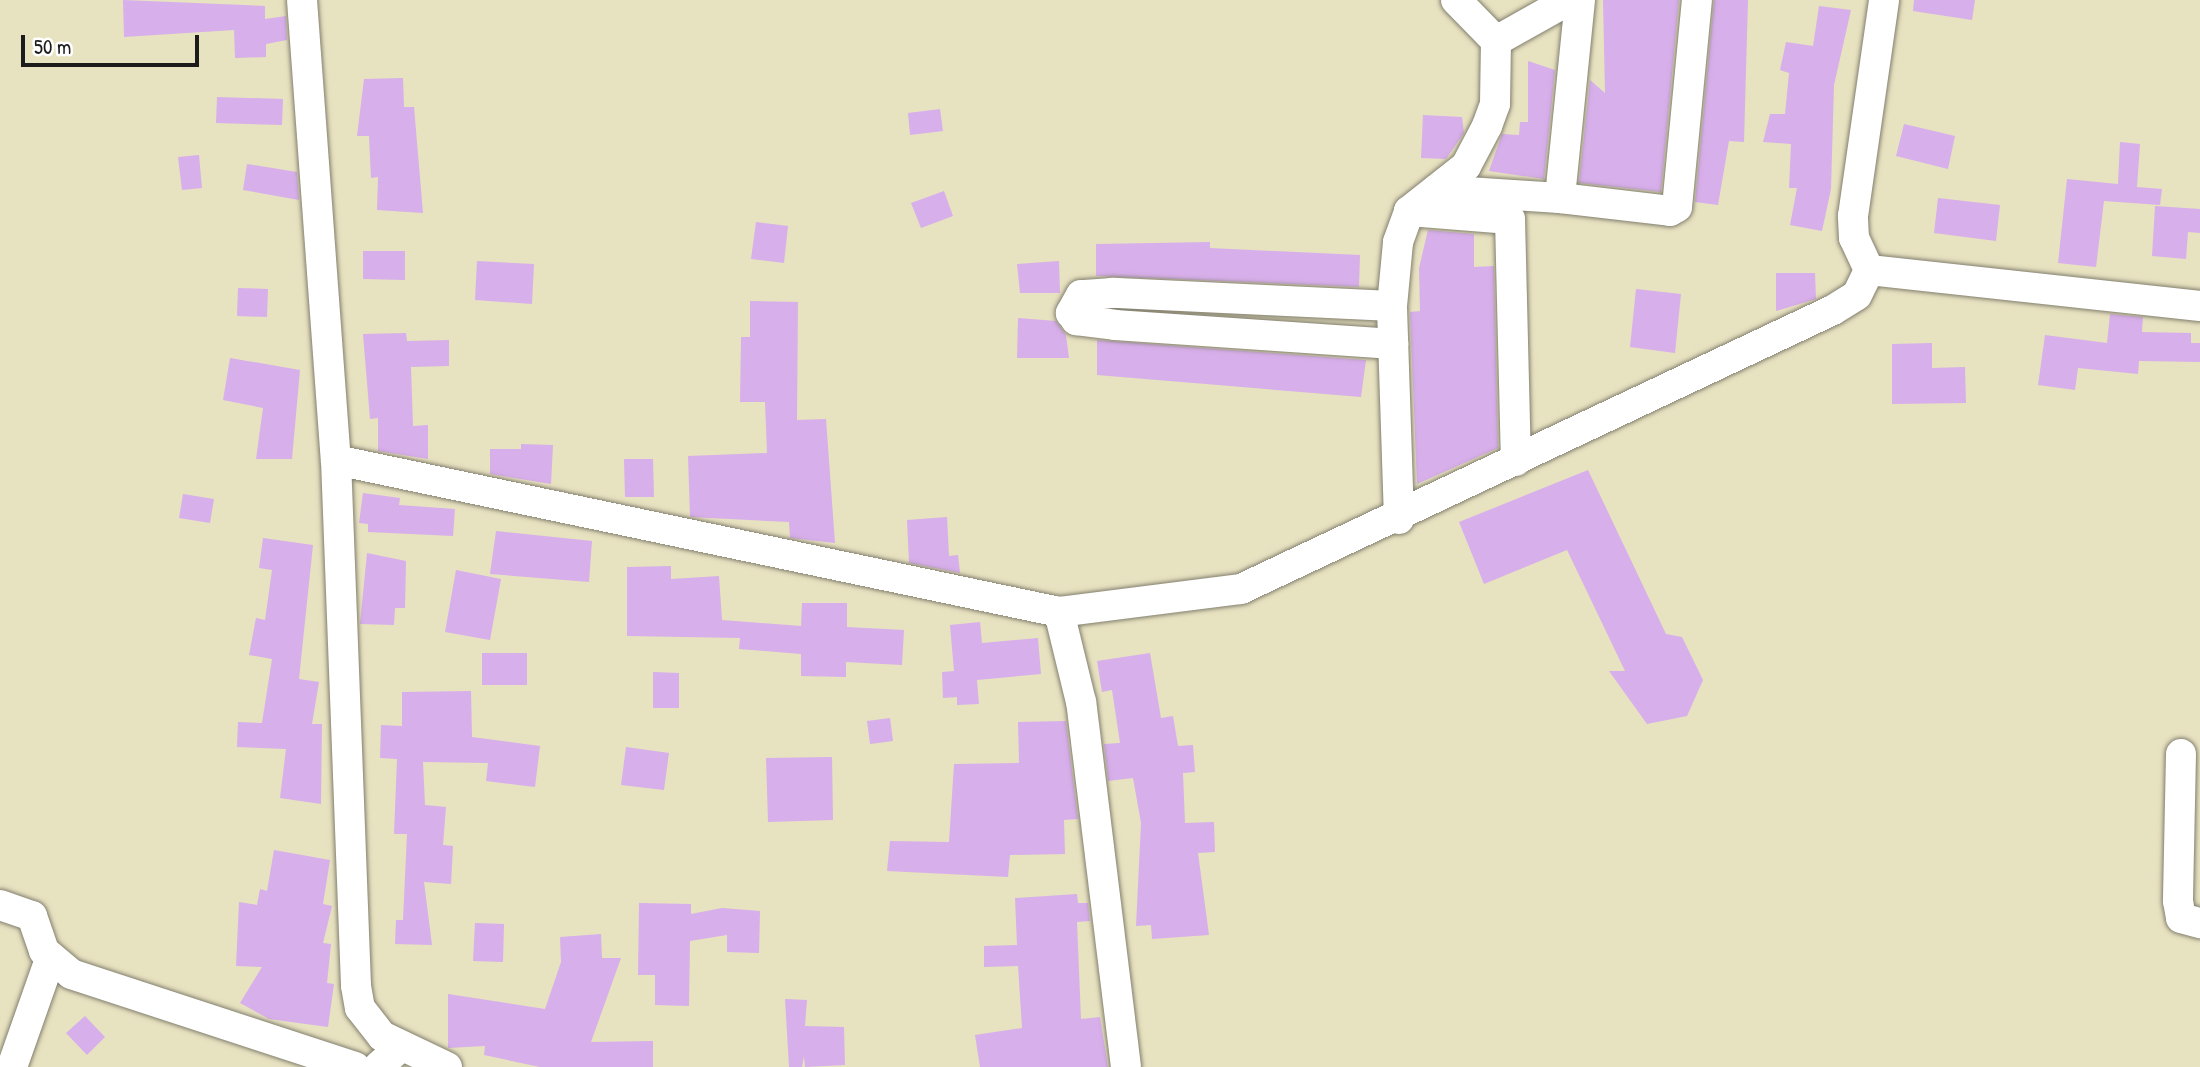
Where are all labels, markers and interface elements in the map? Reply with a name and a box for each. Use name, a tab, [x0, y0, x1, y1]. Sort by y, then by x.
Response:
scale bar	[24, 21, 203, 65]
text: 50 m	[34, 32, 71, 61]

